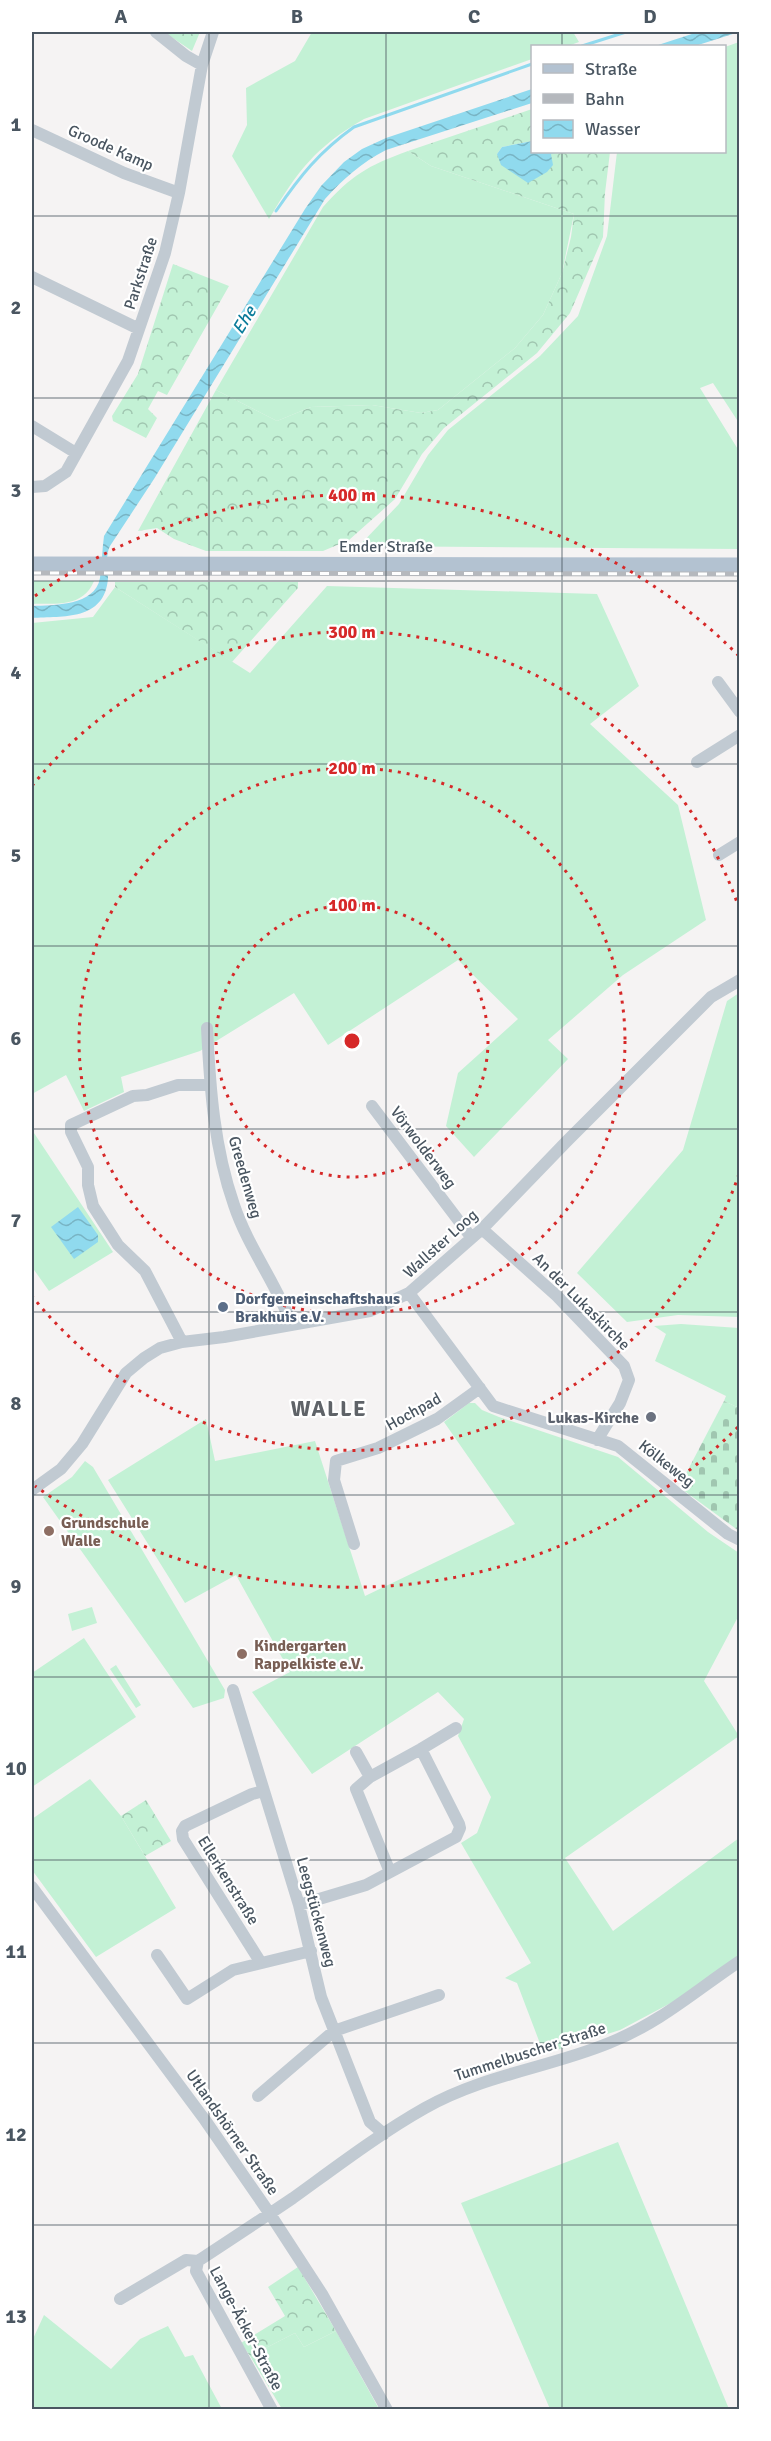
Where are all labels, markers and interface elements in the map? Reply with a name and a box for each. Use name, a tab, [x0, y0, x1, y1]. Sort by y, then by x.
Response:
text: A	[115, 4, 128, 29]
text: B	[291, 4, 303, 29]
text: C	[468, 4, 480, 29]
text: D	[643, 4, 657, 29]
legend	[531, 45, 726, 153]
text: Straße	[585, 58, 637, 80]
text: Bahn	[585, 88, 625, 110]
text: 1	[11, 112, 22, 137]
text: Wasser	[585, 118, 641, 140]
street label: Groode Kamp	[65, 120, 156, 176]
street label: Parkstraße	[120, 234, 162, 312]
text: 2	[11, 295, 21, 320]
water label: Ehe	[227, 301, 262, 338]
text: 3	[11, 478, 21, 503]
text: 400 m	[328, 484, 376, 506]
street label: Emder Straße	[339, 537, 433, 557]
text: 300 m	[328, 621, 376, 643]
text: 4	[11, 660, 22, 685]
text: 200 m	[328, 757, 376, 779]
text: 5	[11, 843, 21, 868]
text: 100 m	[328, 894, 376, 916]
text: 6	[11, 1026, 22, 1051]
centre of rings	[342, 1031, 362, 1051]
street label: Vörwolderweg	[386, 1103, 461, 1193]
street label: Greedenweg	[224, 1134, 266, 1221]
street label: Wallster Loog	[399, 1205, 482, 1282]
text: 7	[11, 1208, 22, 1233]
street label: An der Lukaskirche	[528, 1249, 634, 1355]
place label: Dorfgemeinschaftshaus Brakhuis e.V.	[235, 1289, 400, 1327]
marker: Dorfgemeinschaftshaus Brakhuis e.V.	[216, 1300, 230, 1314]
street label: Hochpad	[382, 1388, 445, 1435]
text: 8	[11, 1391, 22, 1416]
district label: WALLE	[291, 1395, 367, 1422]
place label: Lukas-Kirche	[547, 1408, 639, 1428]
marker: Lukas-Kirche	[644, 1410, 658, 1424]
street label: Kölkeweg	[634, 1436, 698, 1492]
place label: Grundschule Walle	[61, 1513, 149, 1551]
marker: Grundschule Walle	[42, 1524, 56, 1538]
text: 9	[11, 1574, 22, 1599]
place label: Kindergarten Rappelkiste e.V.	[254, 1636, 364, 1674]
marker: Kindergarten Rappelkiste e.V.	[235, 1647, 249, 1661]
text: 10	[5, 1756, 27, 1781]
street label: Ellerkenstraße	[193, 1832, 263, 1929]
street label: Leegstückenweg	[292, 1855, 340, 1970]
text: 11	[5, 1939, 27, 1964]
street label: Tummelbuscher Straße	[452, 2018, 608, 2086]
street label: Utlandshörner Straße	[181, 2066, 283, 2199]
text: 12	[5, 2122, 27, 2147]
street label: Lange-Äcker-Straße	[205, 2263, 287, 2394]
text: 13	[5, 2304, 27, 2329]

